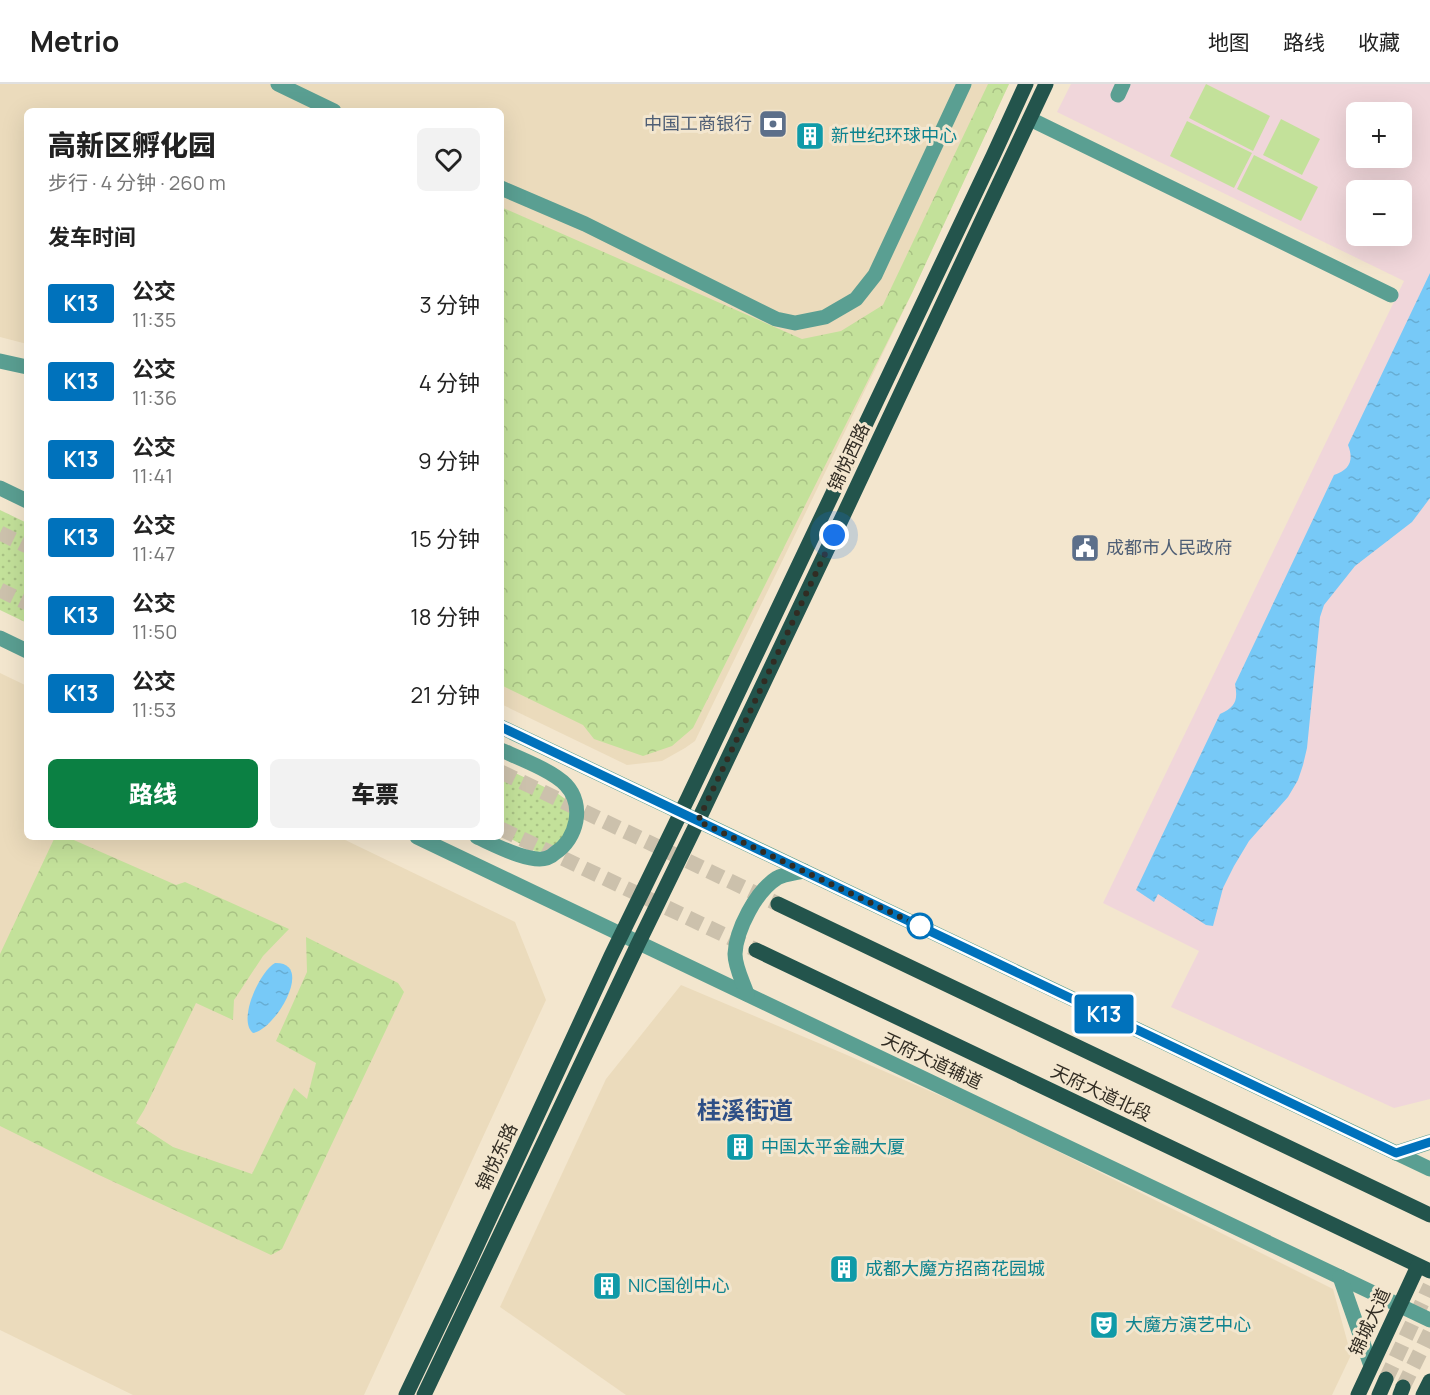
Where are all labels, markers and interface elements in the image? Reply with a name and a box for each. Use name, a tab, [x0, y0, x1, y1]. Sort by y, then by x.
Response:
text: Metrio	[30, 22, 119, 60]
text: 地图	[1208, 28, 1250, 56]
text: 路线	[1283, 28, 1325, 56]
text: 收藏	[1358, 28, 1400, 56]
map controls	[1346, 102, 1412, 246]
button: +	[1346, 102, 1412, 168]
bank icon: 中国工商银行	[757, 108, 789, 140]
place label: 中国工商银行	[644, 111, 752, 135]
building icon: 新世纪环球中心	[794, 120, 826, 152]
place label: 新世纪环球中心	[831, 123, 957, 147]
text: 高新区孵化园	[48, 125, 216, 163]
button: heart	[417, 128, 480, 191]
text: 步行 · 4 分钟 · 260 m	[48, 169, 226, 196]
button: −	[1346, 180, 1412, 246]
text: 发车时间	[48, 222, 136, 252]
text: 公交	[132, 276, 176, 306]
text: K13	[64, 289, 99, 317]
text: 3 分钟	[419, 290, 480, 320]
text: 11:35	[132, 306, 176, 333]
text: 公交	[132, 354, 176, 384]
text: K13	[64, 367, 99, 395]
text: 4 分钟	[419, 368, 480, 398]
text: 11:36	[132, 384, 177, 411]
street label: 锦悦西路	[822, 419, 874, 494]
text: 公交	[132, 432, 176, 462]
text: K13	[64, 445, 99, 473]
text: 9 分钟	[418, 446, 480, 476]
text: 11:41	[132, 462, 173, 489]
text: 公交	[132, 510, 176, 540]
your location	[819, 520, 849, 550]
text: K13	[64, 523, 99, 551]
text: 15 分钟	[410, 524, 480, 554]
public building icon: 成都市人民政府	[1069, 532, 1101, 564]
place label: 成都市人民政府	[1106, 535, 1232, 559]
text: 11:47	[132, 540, 175, 567]
text: 公交	[132, 588, 176, 618]
text: K13	[64, 601, 99, 629]
text: 18 分钟	[410, 602, 480, 632]
text: 11:50	[132, 618, 177, 645]
text: 公交	[132, 666, 176, 696]
text: K13	[64, 679, 99, 707]
text: 21 分钟	[410, 680, 480, 710]
text: 11:53	[132, 696, 176, 723]
button: 路线	[48, 759, 258, 828]
button: 车票	[270, 759, 480, 828]
unlabelled marker	[907, 913, 933, 939]
line badge: K13	[1070, 994, 1138, 1034]
text: K13	[1087, 1000, 1122, 1028]
street label: 天府大道辅道	[878, 1026, 986, 1094]
street label: 天府大道北段	[1047, 1058, 1155, 1126]
district label: 桂溪街道	[697, 1093, 793, 1126]
street label: 锦悦东路	[470, 1119, 522, 1194]
building icon: 中国太平金融大厦	[724, 1131, 756, 1163]
place label: 中国太平金融大厦	[761, 1134, 905, 1158]
building icon: 成都大魔方招商花园城	[828, 1253, 860, 1285]
place label: 成都大魔方招商花园城	[865, 1256, 1045, 1280]
building icon: NIC国创中心	[591, 1270, 623, 1302]
place label: NIC国创中心	[628, 1273, 729, 1297]
street label: 锦城大道	[1343, 1284, 1395, 1359]
theatre icon: 大魔方演艺中心	[1088, 1309, 1120, 1341]
place label: 大魔方演艺中心	[1125, 1312, 1251, 1336]

